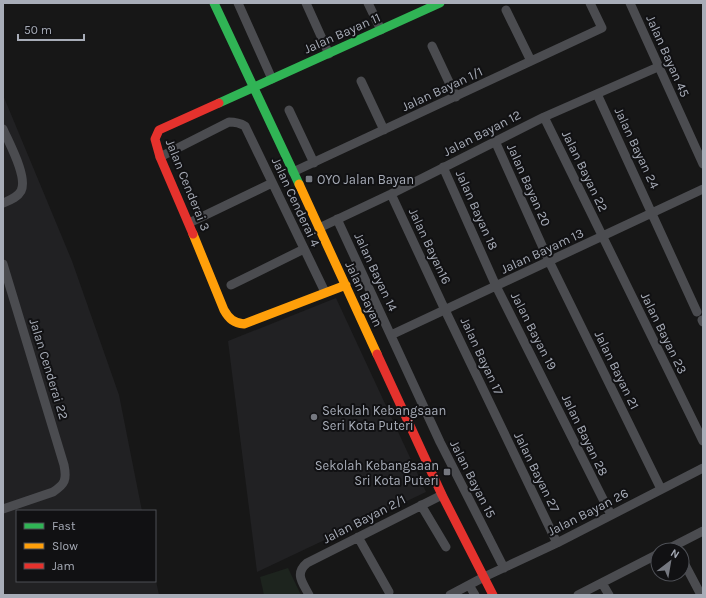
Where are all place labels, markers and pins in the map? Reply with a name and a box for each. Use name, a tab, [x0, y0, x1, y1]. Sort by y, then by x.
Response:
place label: OYO Jalan Bayan	[317, 172, 414, 187]
marker: OYO Jalan Bayan	[304, 174, 314, 184]
place label: Sekolah Kebangsaan Seri Kota Puteri	[322, 403, 446, 433]
marker: Sekolah Kebangsaan Seri Kota Puteri	[309, 412, 319, 422]
place label: Sekolah Kebangsaan Sri Kota Puteri	[315, 458, 439, 488]
marker: Sekolah Kebangsaan Sri Kota Puteri	[442, 467, 452, 477]

